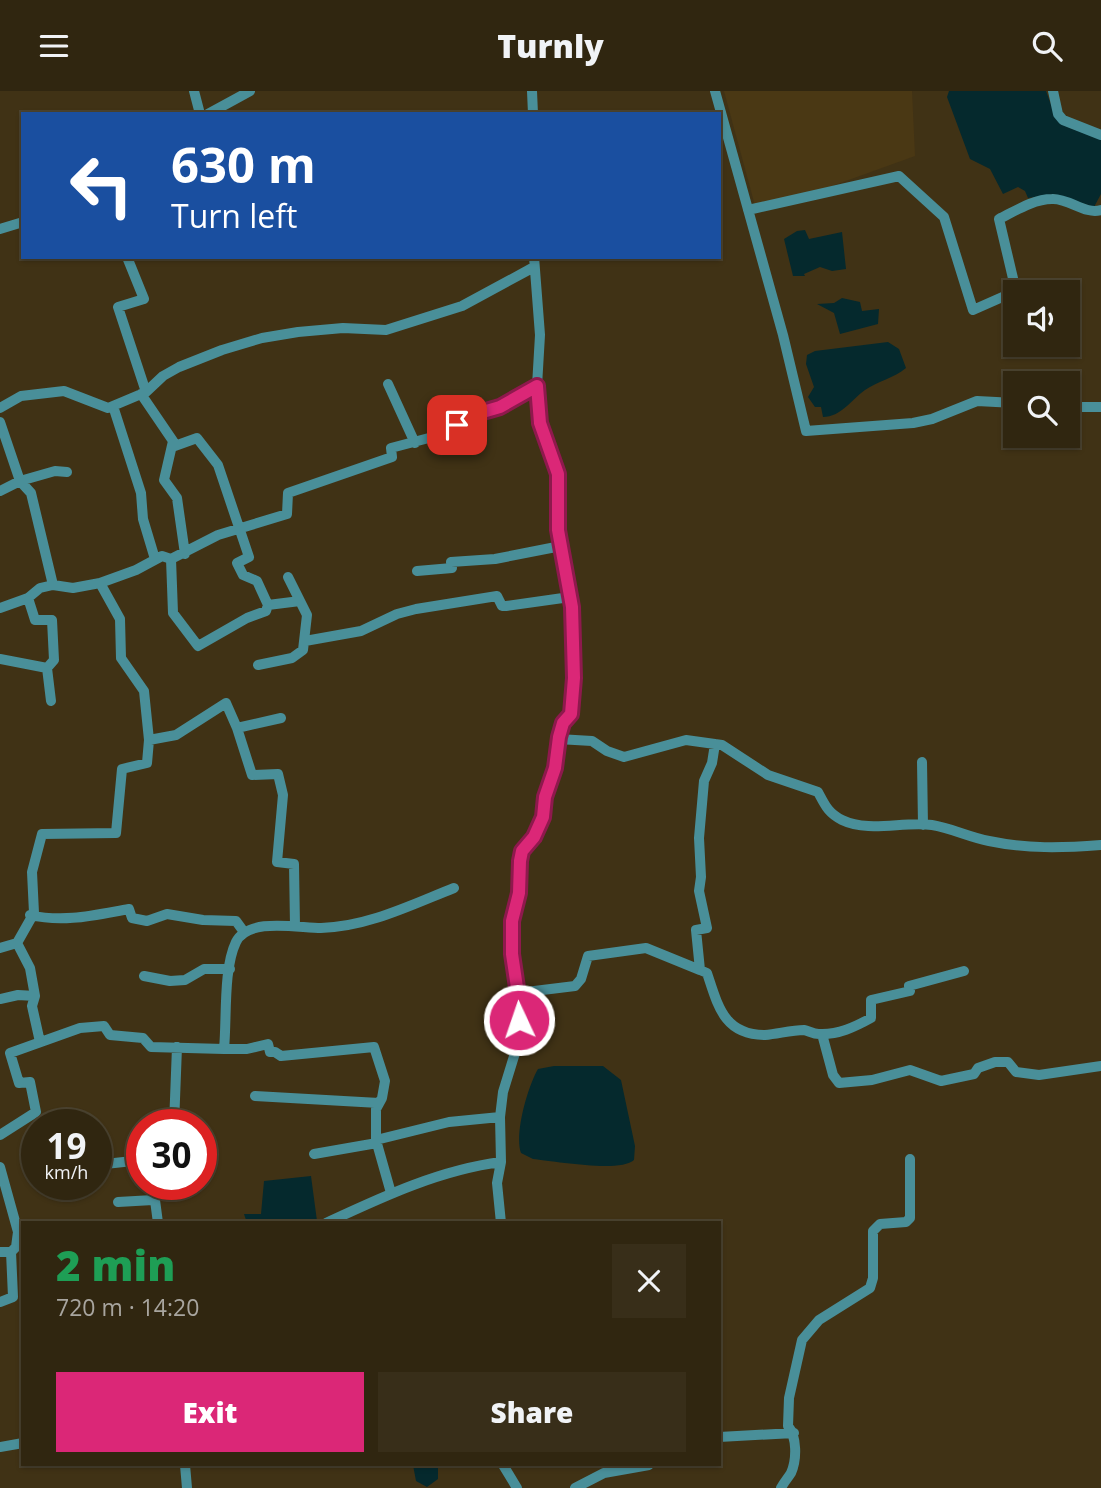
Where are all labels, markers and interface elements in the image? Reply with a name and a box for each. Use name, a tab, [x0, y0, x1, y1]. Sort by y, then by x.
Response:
text: Turnly	[497, 24, 604, 67]
icon: menu	[35, 27, 73, 65]
icon: search	[1028, 27, 1066, 65]
text: 630 m	[171, 131, 316, 197]
icon: left	[56, 140, 147, 231]
text: Turn left	[171, 194, 297, 237]
map controls	[1003, 280, 1080, 448]
button: sound	[1003, 280, 1080, 357]
button: search	[1003, 371, 1080, 448]
pin	[427, 395, 487, 455]
icon: arrive	[438, 406, 476, 444]
position arrow	[482, 983, 556, 1057]
speed limit sign: 30	[126, 1109, 217, 1200]
text: 19	[46, 1122, 87, 1169]
text: km/h	[45, 1160, 88, 1184]
text: 2 min	[56, 1236, 175, 1293]
button: close	[612, 1244, 686, 1318]
text: 720 m · 14:20	[56, 1291, 199, 1323]
button: Exit	[56, 1372, 364, 1452]
button: Share	[378, 1372, 686, 1452]

